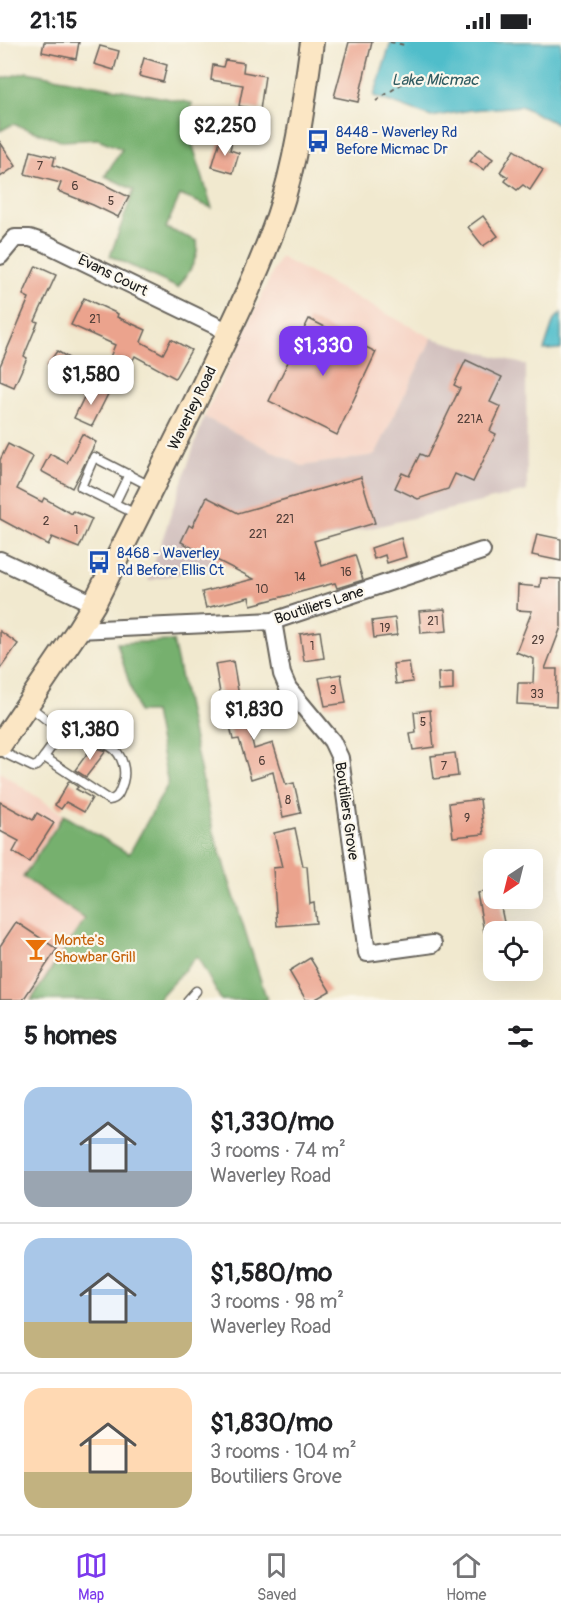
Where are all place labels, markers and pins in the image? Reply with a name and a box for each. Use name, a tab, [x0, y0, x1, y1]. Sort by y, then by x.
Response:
pin: $2,250	[176, 106, 274, 157]
place label: 8448 - Waverley Rd Before Micmac Dr	[336, 123, 457, 159]
bus stop icon: 8448 - Waverley Rd Before Micmac Dr	[305, 128, 331, 154]
pin: $1,330	[274, 326, 372, 377]
pin: $1,580	[42, 355, 140, 406]
place label: 8468 - Waverley Rd Before Ellis Ct	[117, 544, 225, 580]
bus stop icon: 8468 - Waverley Rd Before Ellis Ct	[86, 549, 112, 575]
pin: $1,830	[205, 690, 303, 741]
pin: $1,380	[41, 710, 139, 761]
place label: Monte's Showbar Grill	[54, 931, 136, 967]
bar icon: Monte's Showbar Grill	[23, 936, 49, 962]

